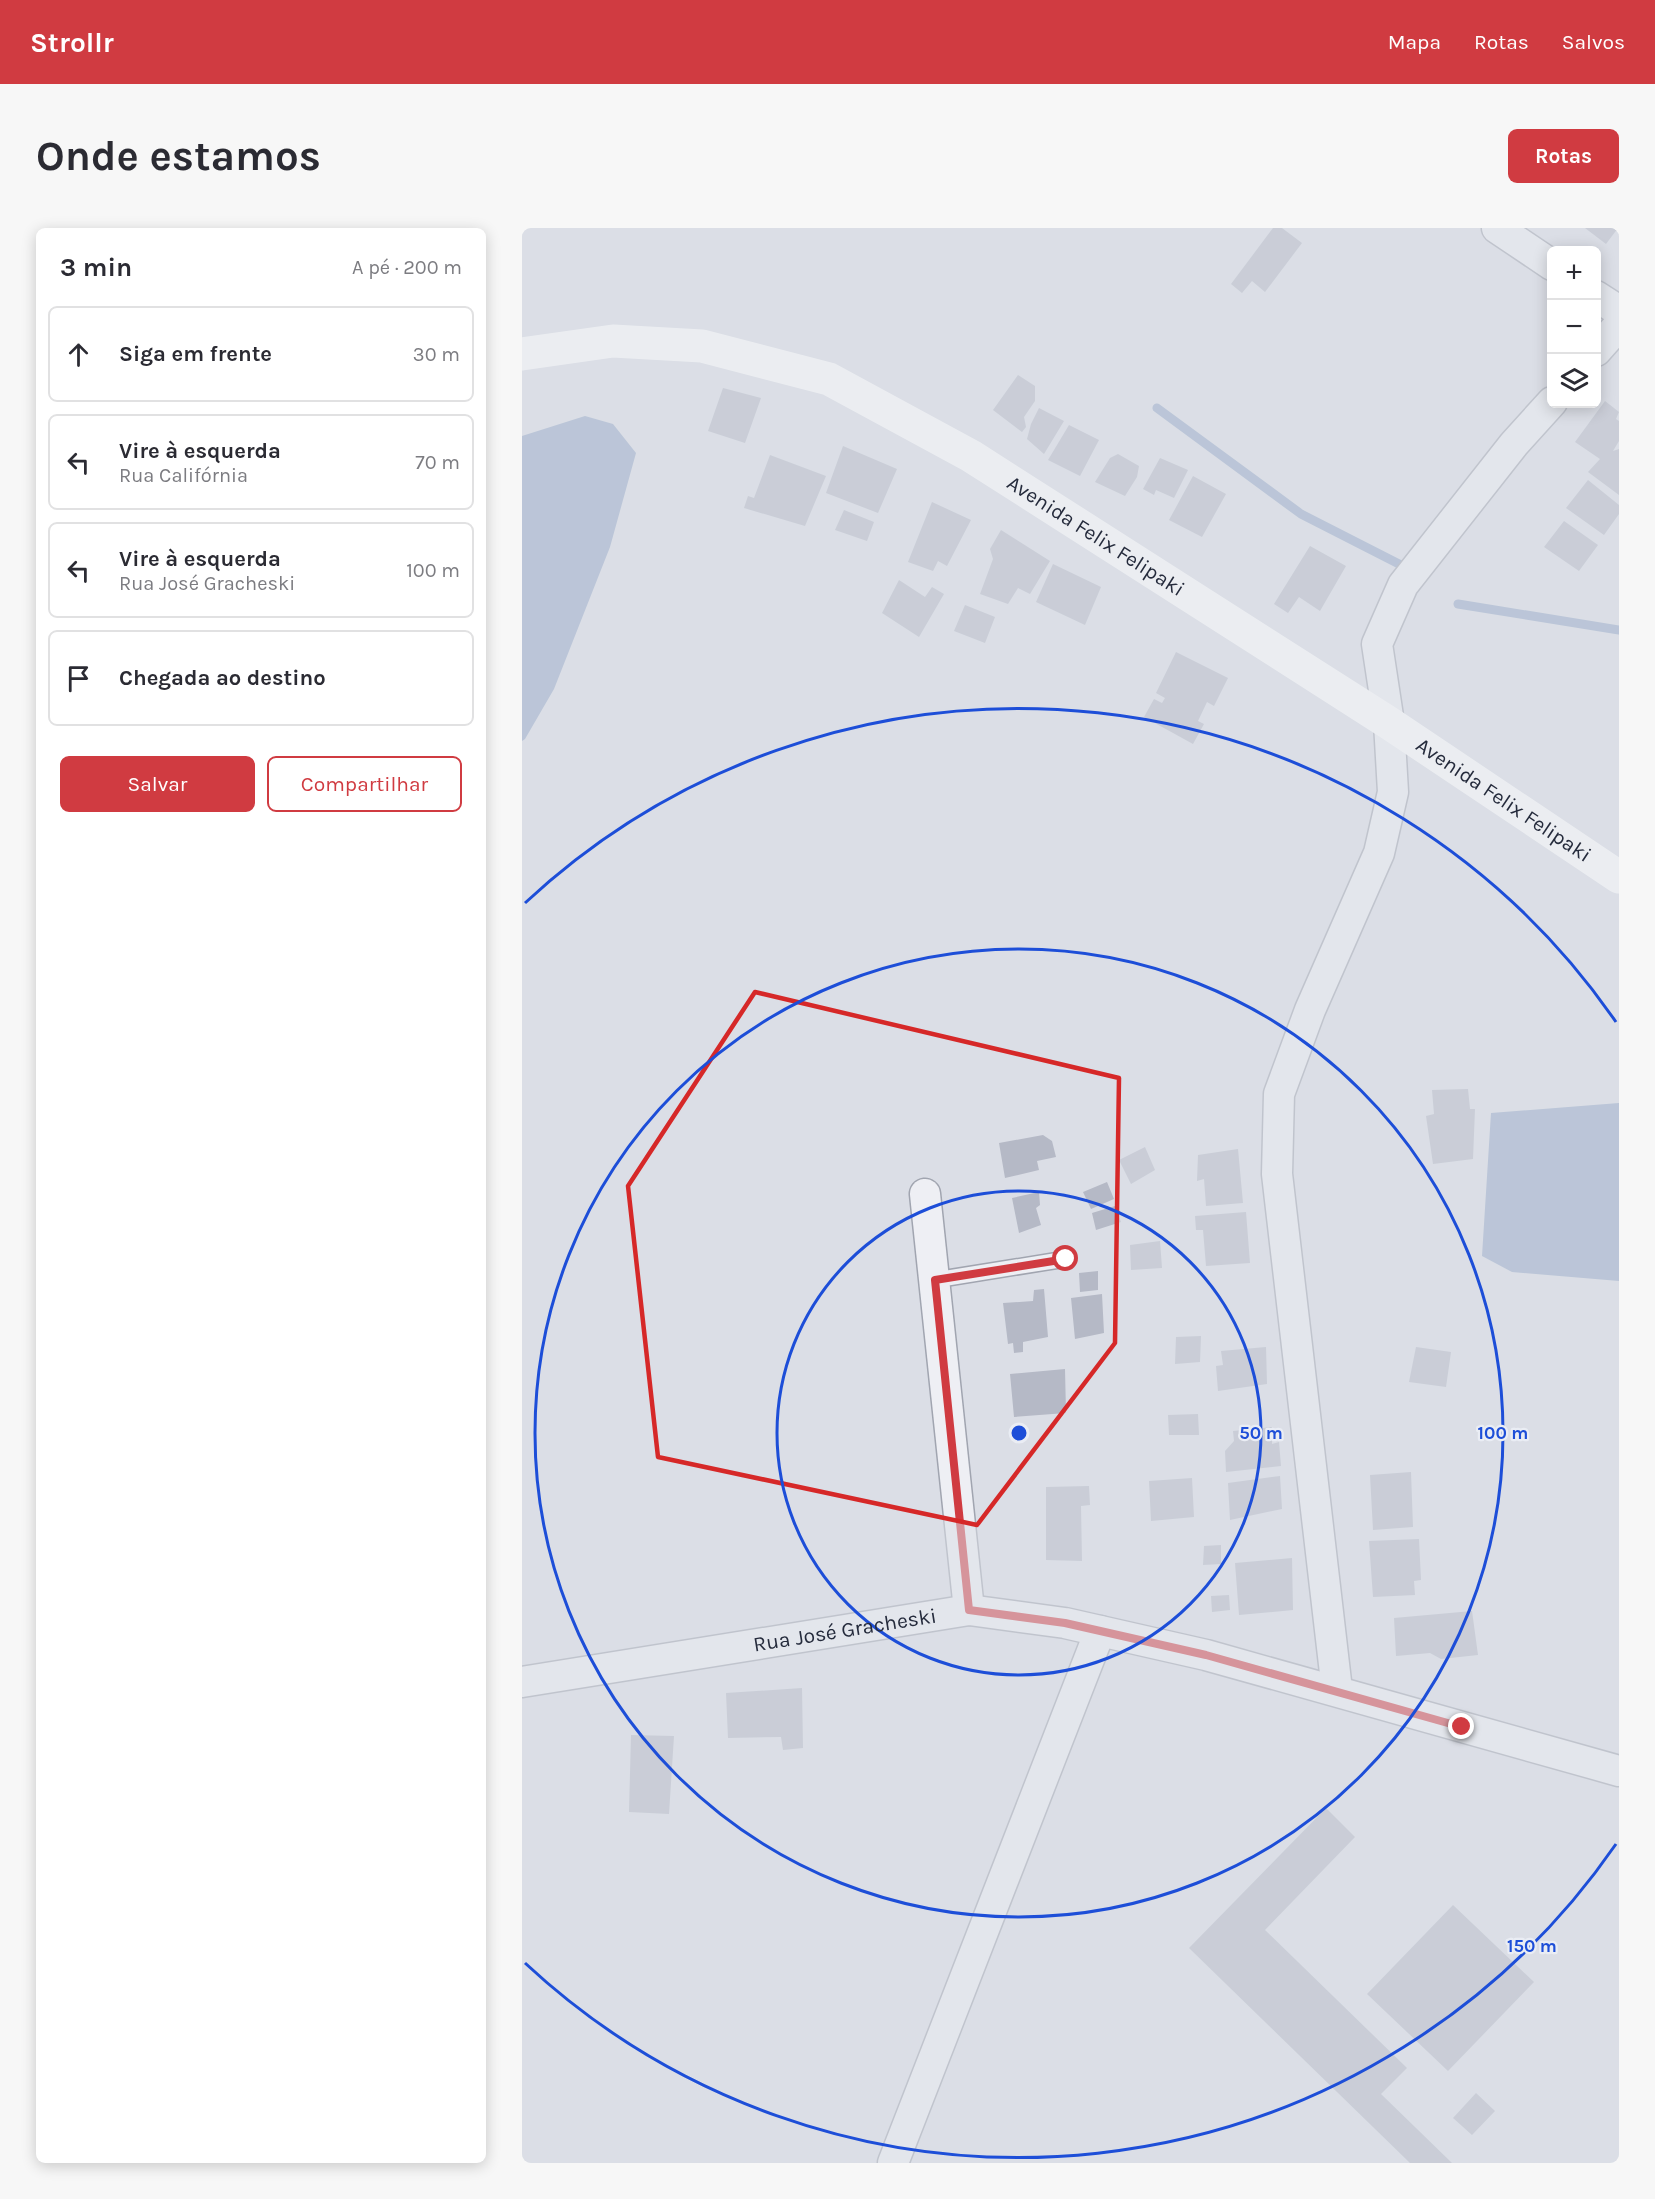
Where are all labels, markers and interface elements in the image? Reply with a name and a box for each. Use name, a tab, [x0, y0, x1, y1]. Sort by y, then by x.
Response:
text: Strollr	[30, 26, 114, 59]
text: Mapa	[1388, 30, 1441, 54]
text: Rotas	[1474, 30, 1529, 54]
text: Salvos	[1562, 30, 1625, 54]
button: Rotas	[1508, 129, 1619, 183]
text: Onde estamos	[36, 131, 321, 181]
map controls	[1547, 246, 1601, 408]
button: +	[1547, 246, 1601, 300]
text: 3 min	[60, 252, 132, 283]
text: A pé · 200 m	[352, 256, 462, 279]
button: −	[1547, 300, 1601, 354]
icon: ahead	[62, 338, 95, 371]
text: Siga em frente	[119, 341, 272, 367]
text: 30 m	[413, 343, 460, 366]
button: layers	[1547, 354, 1601, 408]
text: Vire à esquerda	[119, 438, 281, 464]
icon: left	[62, 446, 95, 479]
text: 70 m	[415, 451, 460, 474]
text: Rua Califórnia	[119, 464, 248, 487]
street label: Avenida Felix Felipaki	[1003, 470, 1189, 601]
text: Vire à esquerda	[119, 546, 281, 572]
icon: left	[62, 554, 95, 587]
text: 100 m	[406, 559, 460, 582]
text: Rua José Gracheski	[119, 572, 295, 595]
icon: arrive	[62, 662, 95, 695]
text: Chegada ao destino	[119, 665, 326, 691]
street label: Avenida Felix Felipaki	[1412, 733, 1596, 867]
button: Salvar	[60, 756, 255, 812]
button: Compartilhar	[267, 756, 462, 812]
route start	[1052, 1245, 1078, 1271]
text: 50 m	[1239, 1422, 1283, 1444]
text: 100 m	[1478, 1422, 1528, 1444]
centre of rings	[1009, 1423, 1029, 1443]
street label: Rua José Gracheski	[752, 1603, 938, 1657]
route end	[1448, 1713, 1474, 1739]
text: 150 m	[1507, 1935, 1557, 1957]

